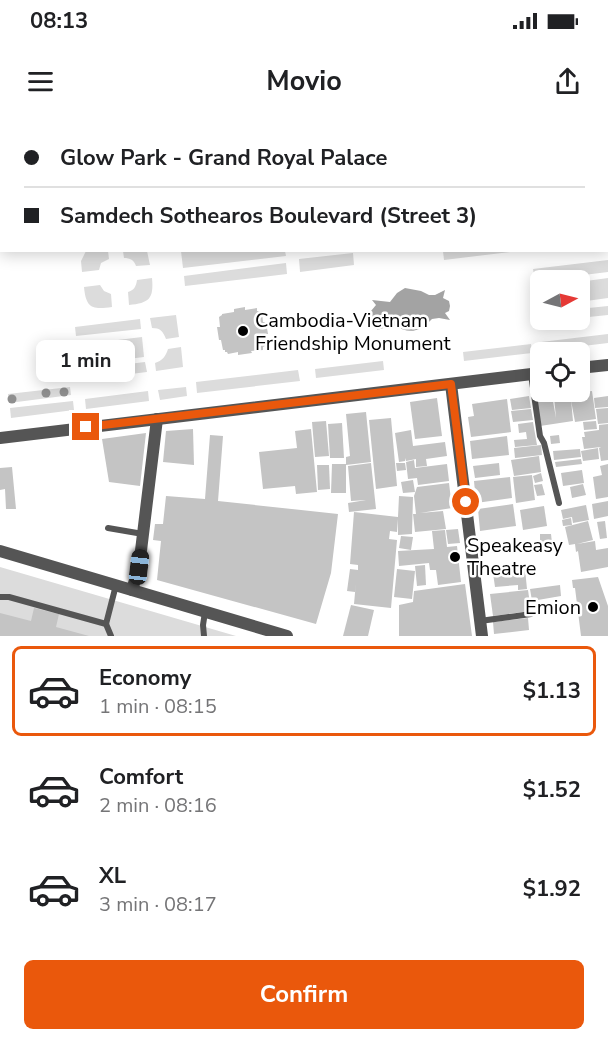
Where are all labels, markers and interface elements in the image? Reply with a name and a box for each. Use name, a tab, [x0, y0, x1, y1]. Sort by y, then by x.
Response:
text: 08:13	[30, 6, 88, 36]
text: Movio	[266, 63, 342, 100]
icon: menu	[24, 65, 57, 98]
icon: share	[551, 65, 584, 98]
text: Glow Park - Grand Royal Palace	[60, 143, 387, 173]
text: Samdech Sothearos Boulevard (Street 3)	[60, 201, 477, 231]
north arrow	[530, 270, 590, 330]
map controls	[530, 270, 590, 402]
place label: Cambodia-Vietnam Friendship Monument	[255, 307, 452, 357]
marker: Cambodia-Vietnam Friendship Monument	[236, 324, 250, 338]
callout: 1 min	[36, 340, 136, 382]
button: locate	[530, 342, 590, 402]
text: 1 min	[60, 347, 111, 374]
route end	[72, 413, 99, 440]
route start	[452, 488, 479, 515]
place label: Speakeasy Theatre	[467, 532, 564, 582]
car	[128, 548, 150, 586]
marker: Speakeasy Theatre	[448, 550, 462, 564]
place label: Emion	[525, 594, 581, 621]
marker: Emion	[586, 600, 600, 614]
text: Economy	[99, 663, 191, 693]
icon: car	[27, 664, 81, 718]
text: $1.13	[523, 676, 581, 706]
text: 1 min · 08:15	[99, 693, 217, 720]
text: Comfort	[99, 762, 183, 792]
icon: car	[27, 763, 81, 817]
text: $1.52	[523, 775, 581, 805]
text: 2 min · 08:16	[99, 792, 217, 819]
text: XL	[99, 861, 126, 891]
icon: car	[27, 862, 81, 916]
text: $1.92	[523, 874, 581, 904]
text: 3 min · 08:17	[99, 891, 217, 918]
button: Confirm	[24, 960, 584, 1029]

